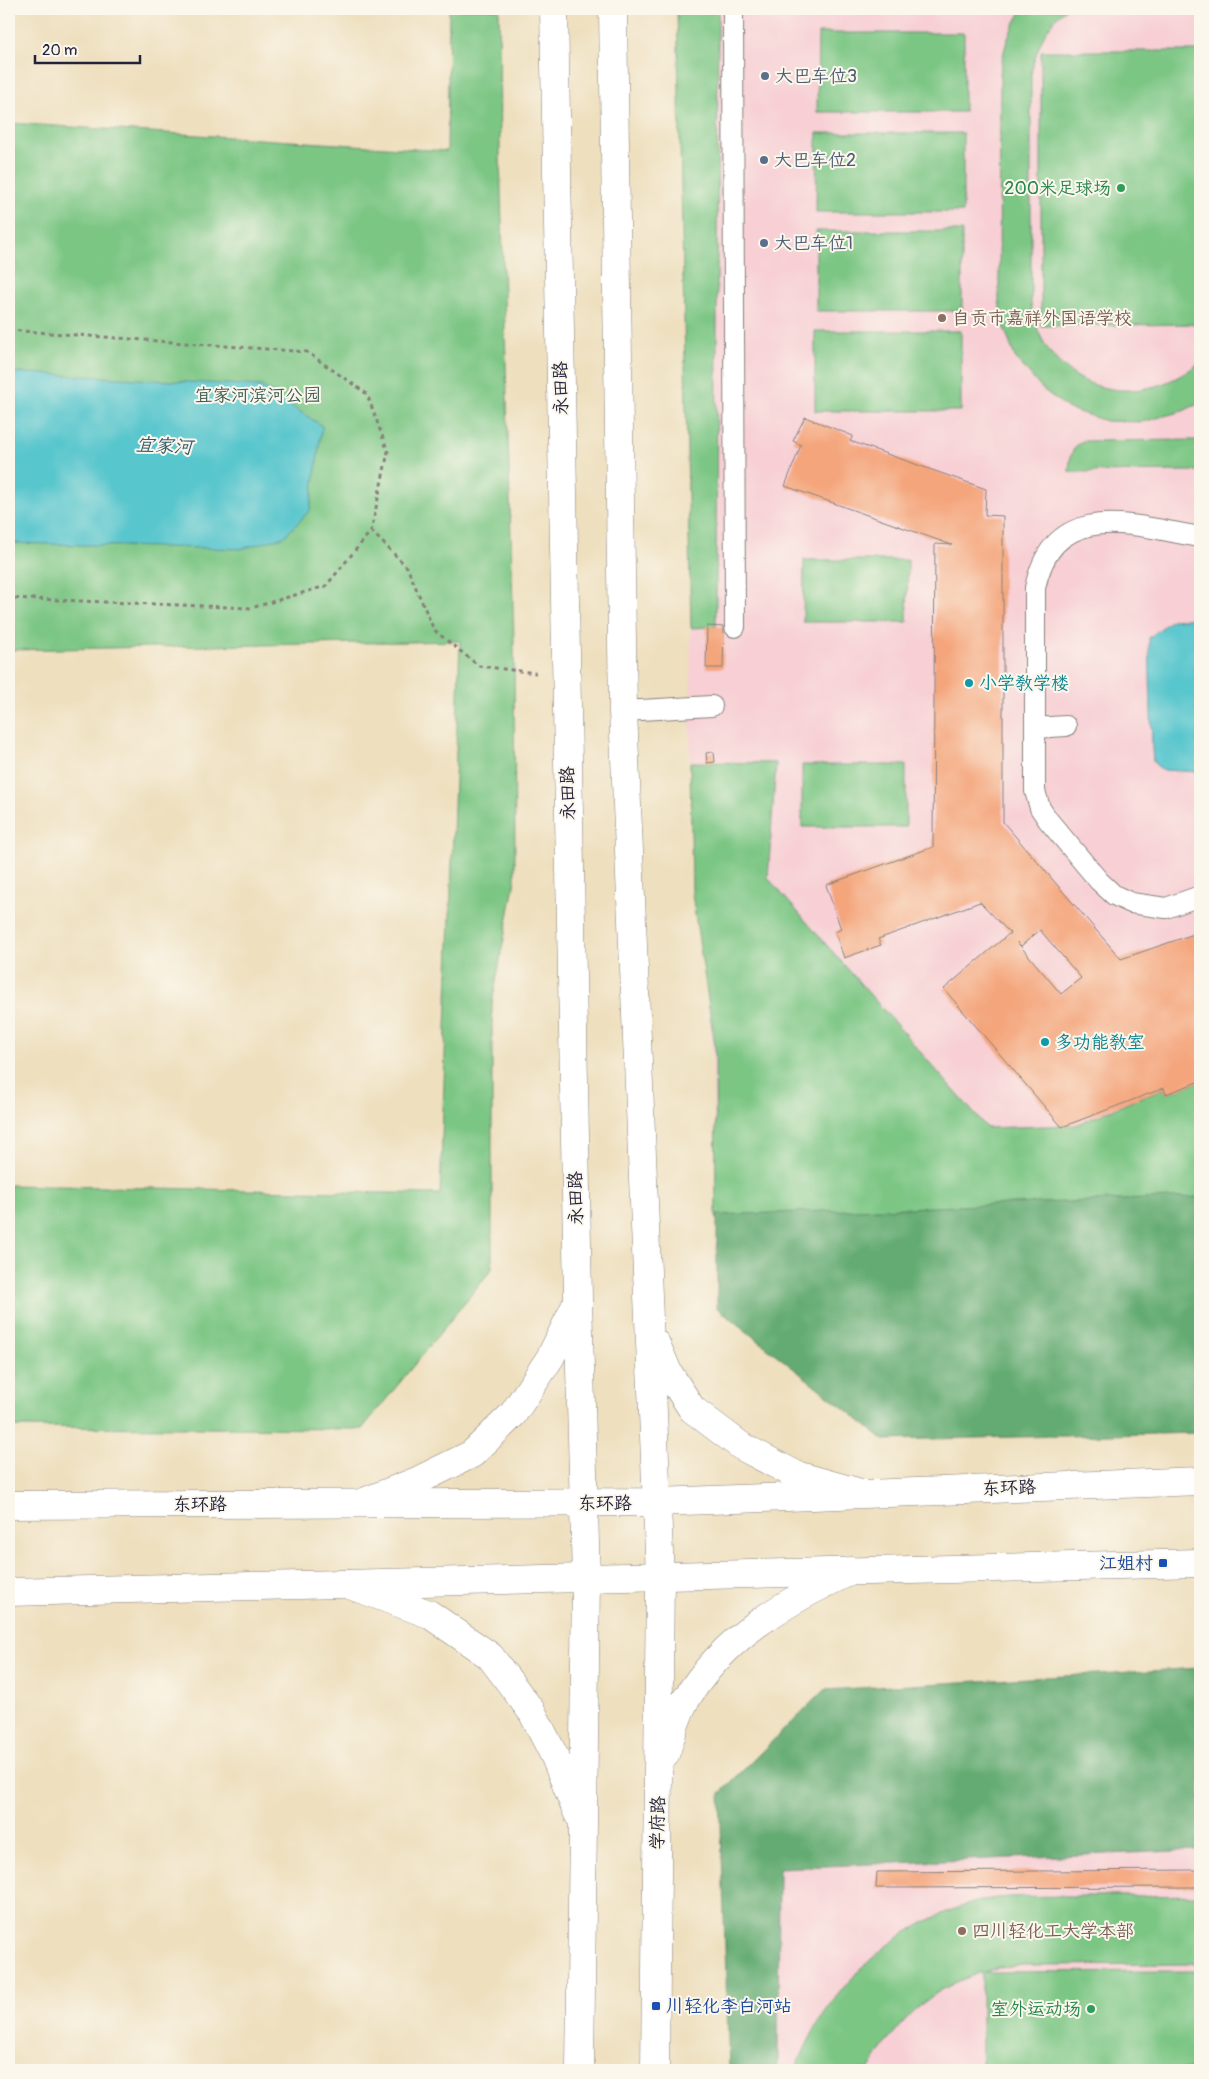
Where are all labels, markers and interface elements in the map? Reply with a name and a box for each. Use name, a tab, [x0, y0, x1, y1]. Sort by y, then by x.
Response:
scale bar	[35, 32, 140, 64]
text: 20 m	[42, 41, 77, 60]
place label: 大巴车位3	[775, 65, 857, 88]
marker: 大巴车位3	[759, 70, 771, 82]
place label: 大巴车位2	[774, 149, 856, 172]
marker: 大巴车位2	[758, 154, 770, 166]
place label: 200米足球场	[1004, 177, 1111, 200]
marker: 200米足球场	[1115, 182, 1127, 194]
place label: 大巴车位1	[774, 232, 853, 255]
marker: 大巴车位1	[758, 237, 770, 249]
place label: 自贡市嘉祥外国语学校	[952, 307, 1132, 330]
marker: 自贡市嘉祥外国语学校	[936, 312, 948, 324]
street label: 永田路	[549, 361, 573, 415]
park label: 宜家河滨河公园	[195, 384, 321, 407]
water label: 宜家河	[135, 433, 196, 460]
place label: 小学教学楼	[979, 672, 1069, 695]
marker: 小学教学楼	[963, 677, 975, 689]
street label: 永田路	[556, 766, 580, 820]
place label: 多功能教室	[1055, 1031, 1145, 1054]
marker: 多功能教室	[1039, 1036, 1051, 1048]
street label: 永田路	[564, 1171, 588, 1225]
street label: 东环路	[982, 1476, 1036, 1500]
street label: 东环路	[578, 1492, 632, 1515]
street label: 东环路	[173, 1493, 227, 1516]
place label: 江姐村	[1099, 1552, 1153, 1575]
marker: 江姐村	[1157, 1557, 1169, 1569]
street label: 学府路	[646, 1796, 670, 1850]
place label: 四川轻化工大学本部	[972, 1920, 1134, 1943]
marker: 四川轻化工大学本部	[956, 1925, 968, 1937]
place label: 川轻化李白河站	[666, 1995, 792, 2018]
place label: 室外运动场	[991, 1998, 1081, 2021]
marker: 川轻化李白河站	[650, 2000, 662, 2012]
marker: 室外运动场	[1085, 2003, 1097, 2015]

